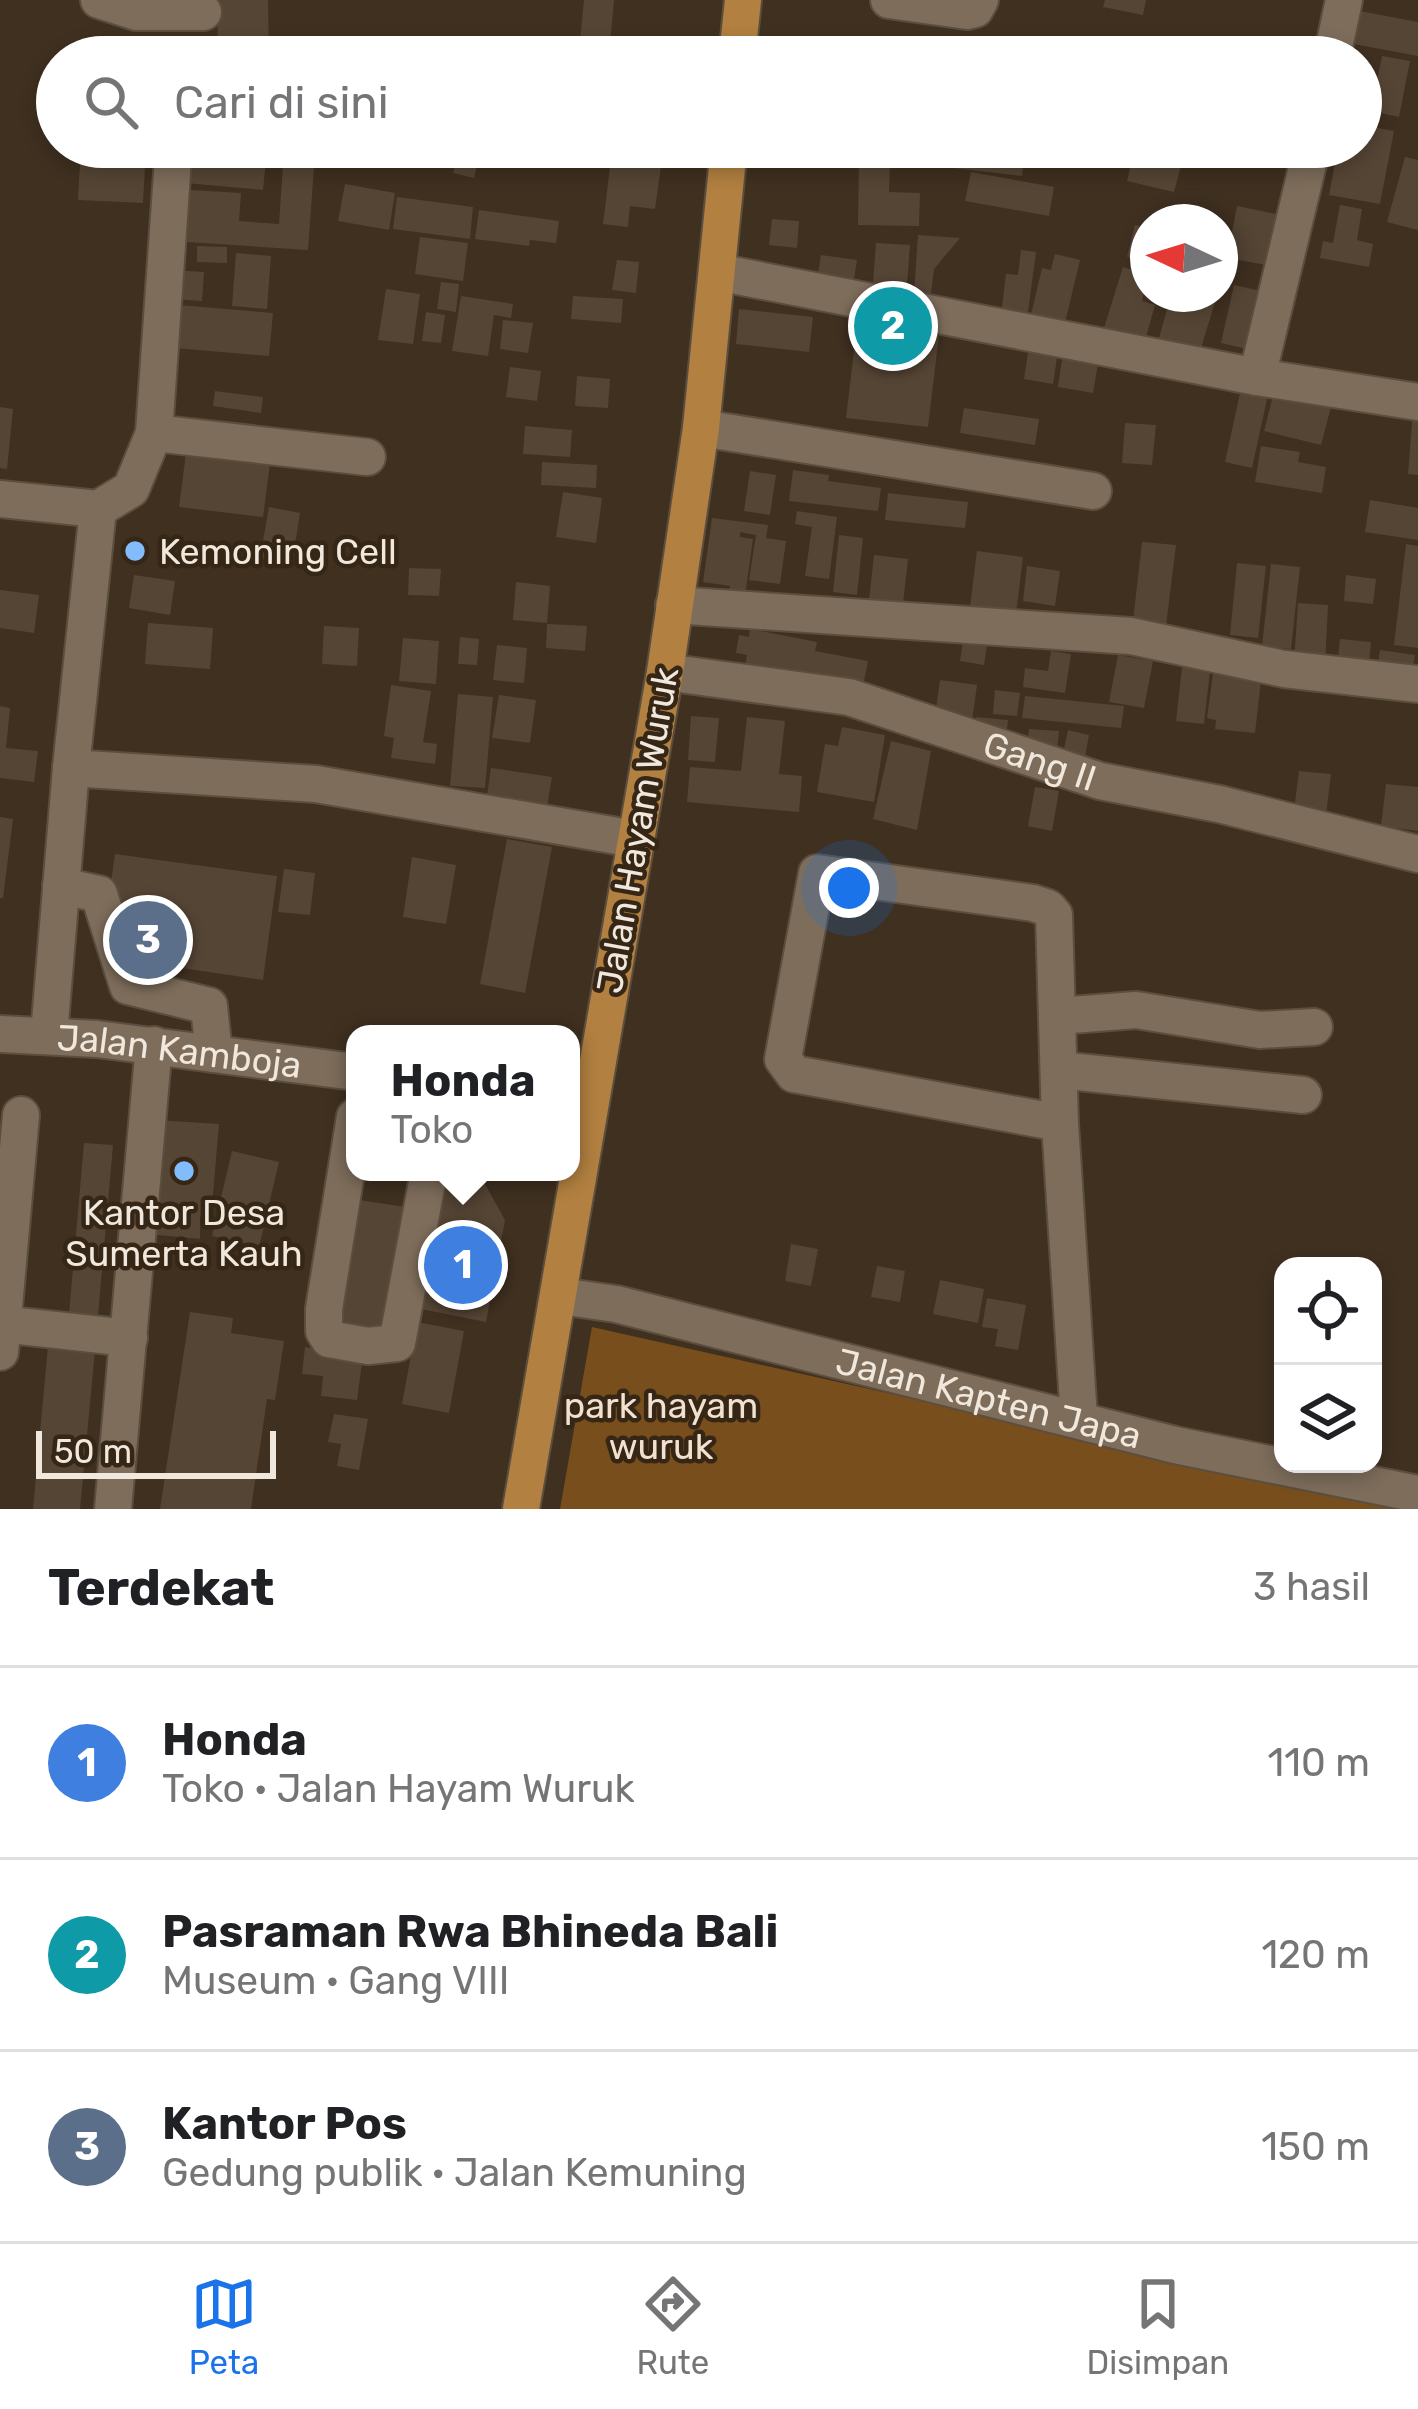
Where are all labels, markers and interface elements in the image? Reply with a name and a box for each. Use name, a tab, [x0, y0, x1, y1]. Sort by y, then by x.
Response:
search box	[36, 36, 1382, 168]
icon: search	[78, 69, 144, 135]
text: Cari di sini	[174, 76, 389, 129]
north arrow	[1130, 204, 1238, 312]
pin: 2	[854, 281, 932, 371]
place label: Kemoning Cell	[159, 530, 397, 573]
marker: Kemoning Cell	[122, 538, 148, 564]
street label: Jalan Hayam Wuruk	[588, 663, 687, 996]
street label: Gang II	[978, 723, 1102, 800]
your location	[819, 858, 879, 918]
pin: 3	[109, 895, 187, 985]
street label: Jalan Kamboja	[56, 1016, 304, 1087]
popup	[346, 1025, 580, 1181]
text: Honda	[391, 1054, 535, 1107]
text: Toko	[391, 1107, 473, 1153]
marker: Kantor Desa Sumerta Kauh	[171, 1158, 197, 1184]
place label: Kantor Desa Sumerta Kauh	[65, 1191, 303, 1275]
pin: 1	[424, 1220, 502, 1310]
map controls	[1274, 1257, 1382, 1473]
button: locate	[1274, 1257, 1382, 1365]
street label: Jalan Kapten Japa	[832, 1339, 1146, 1458]
button: layers	[1274, 1365, 1382, 1473]
park label: park hayam wuruk	[564, 1384, 758, 1468]
scale bar	[36, 1425, 276, 1478]
text: 50 m	[54, 1432, 132, 1471]
text: Terdekat	[48, 1557, 274, 1618]
text: 3 hasil	[1253, 1564, 1370, 1610]
text: Honda	[162, 1713, 307, 1766]
text: 1	[77, 1740, 97, 1786]
text: 110 m	[1268, 1740, 1370, 1786]
text: Toko · Jalan Hayam Wuruk	[162, 1766, 635, 1812]
text: Pasraman Rwa Bhineda Bali	[162, 1905, 778, 1958]
text: 2	[74, 1932, 100, 1978]
text: 120 m	[1261, 1932, 1370, 1978]
text: Museum · Gang VIII	[162, 1958, 509, 2004]
text: Kantor Pos	[162, 2097, 407, 2150]
text: 3	[74, 2124, 100, 2170]
text: 150 m	[1261, 2124, 1370, 2170]
text: Gedung publik · Jalan Kemuning	[162, 2150, 747, 2196]
tab: Peta	[189, 2271, 259, 2382]
tab: Rute	[636, 2271, 709, 2382]
tab: Disimpan	[1087, 2271, 1229, 2382]

